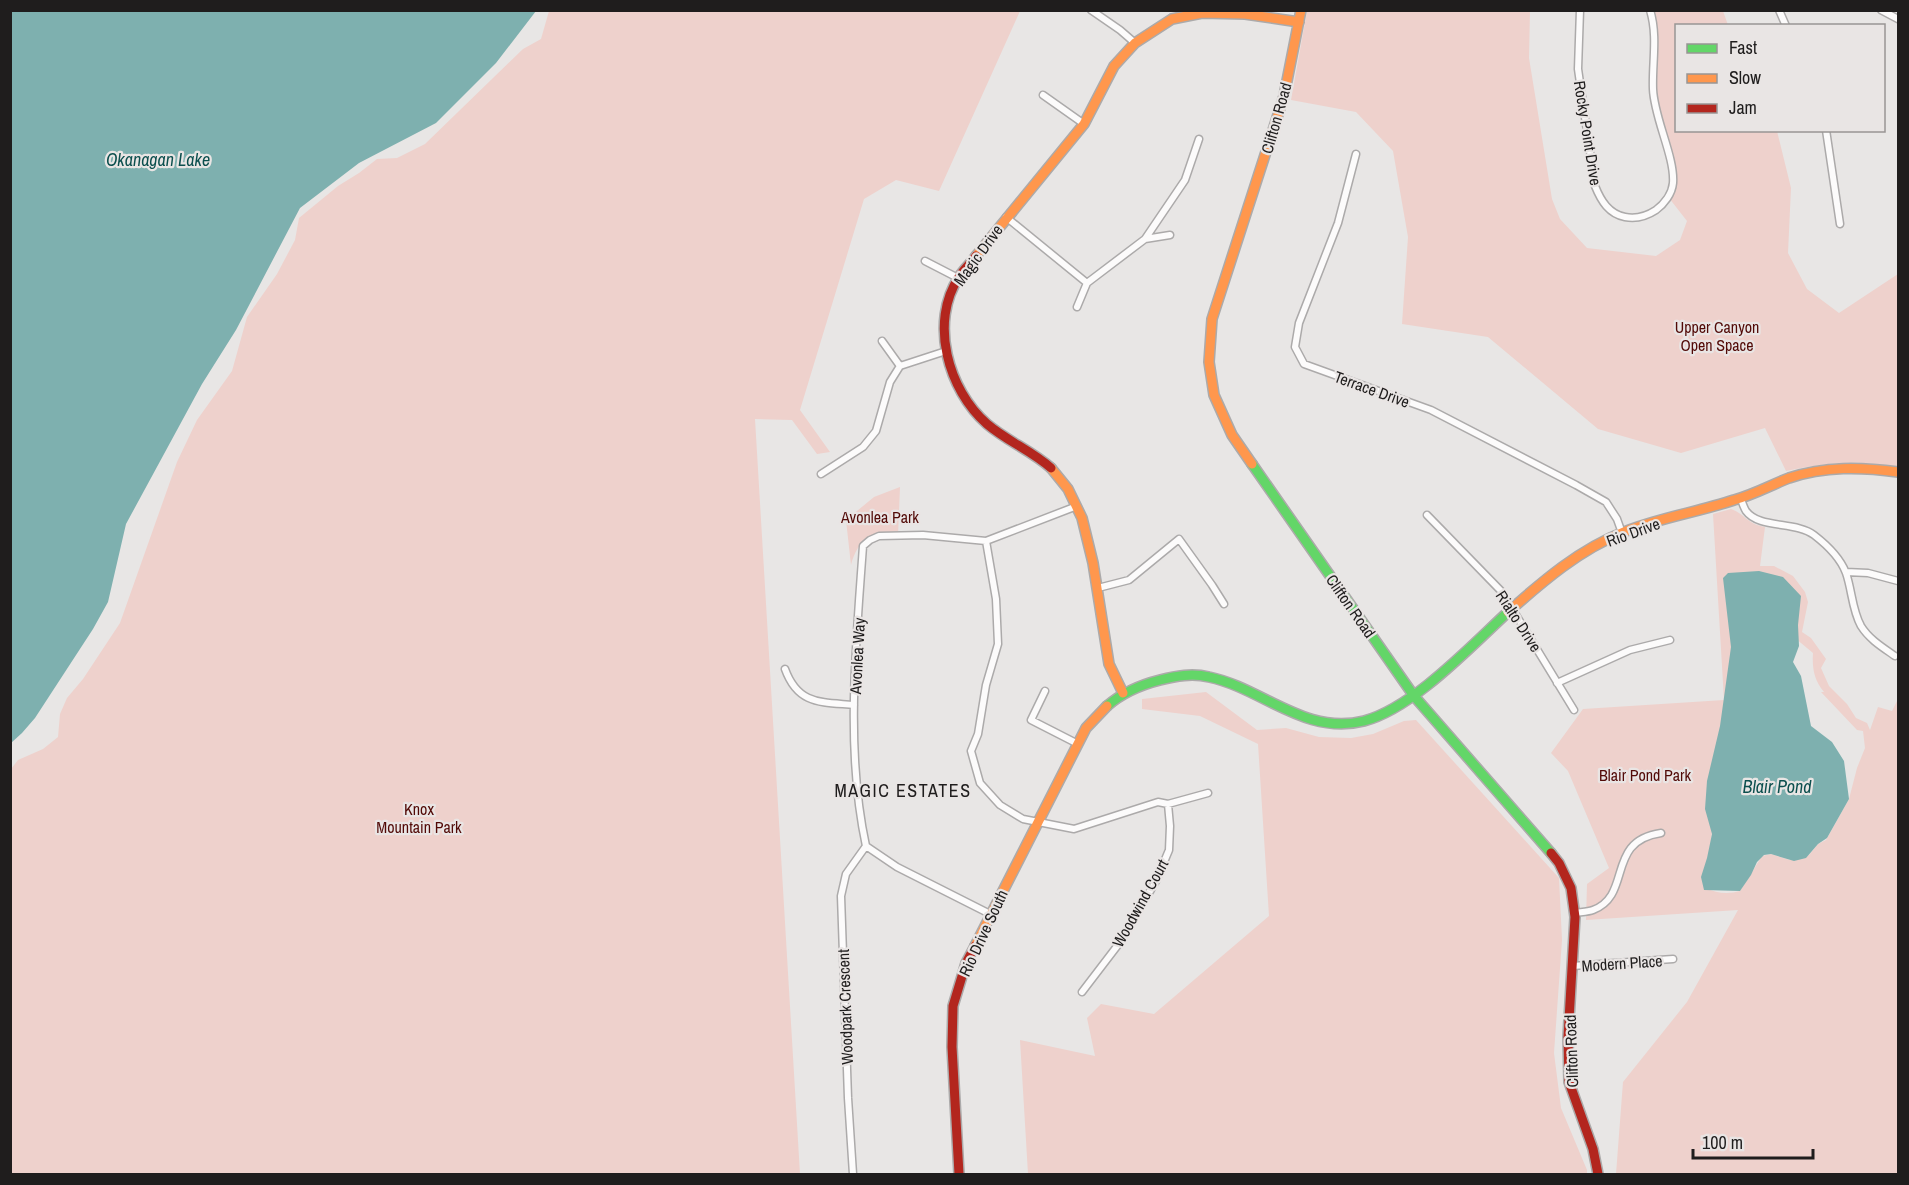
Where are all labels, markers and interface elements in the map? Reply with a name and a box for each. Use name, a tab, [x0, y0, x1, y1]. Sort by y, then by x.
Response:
legend	[1675, 24, 1885, 132]
text: Fast	[1729, 35, 1757, 60]
text: Slow	[1729, 65, 1761, 90]
street label: Rocky Point Drive	[1569, 79, 1607, 187]
street label: Clifton Road	[1255, 80, 1297, 156]
text: Jam	[1729, 95, 1757, 120]
water label: Okanagan Lake	[106, 147, 210, 172]
street label: Magic Drive	[948, 220, 1008, 290]
park label: Upper Canyon Open Space	[1675, 316, 1759, 356]
street label: Terrace Drive	[1331, 365, 1413, 413]
park label: Avonlea Park	[840, 506, 919, 528]
street label: Rio Drive	[1603, 512, 1663, 552]
street label: Clifton Road	[1321, 570, 1381, 642]
street label: Rialto Drive	[1491, 586, 1547, 656]
street label: Avonlea Way	[844, 617, 870, 696]
park label: Blair Pond Park	[1599, 764, 1691, 786]
water label: Blair Pond	[1743, 774, 1812, 799]
district label: MAGIC ESTATES	[834, 778, 972, 803]
park label: Knox Mountain Park	[376, 798, 462, 838]
street label: Woodwind Court	[1107, 855, 1173, 951]
street label: Rio Drive South	[953, 886, 1013, 980]
street label: Woodpark Crescent	[832, 948, 858, 1065]
street label: Modern Place	[1581, 949, 1663, 977]
street label: Clifton Road	[1559, 1014, 1583, 1088]
scale bar	[1693, 1122, 1813, 1160]
text: 100 m	[1702, 1130, 1743, 1155]

